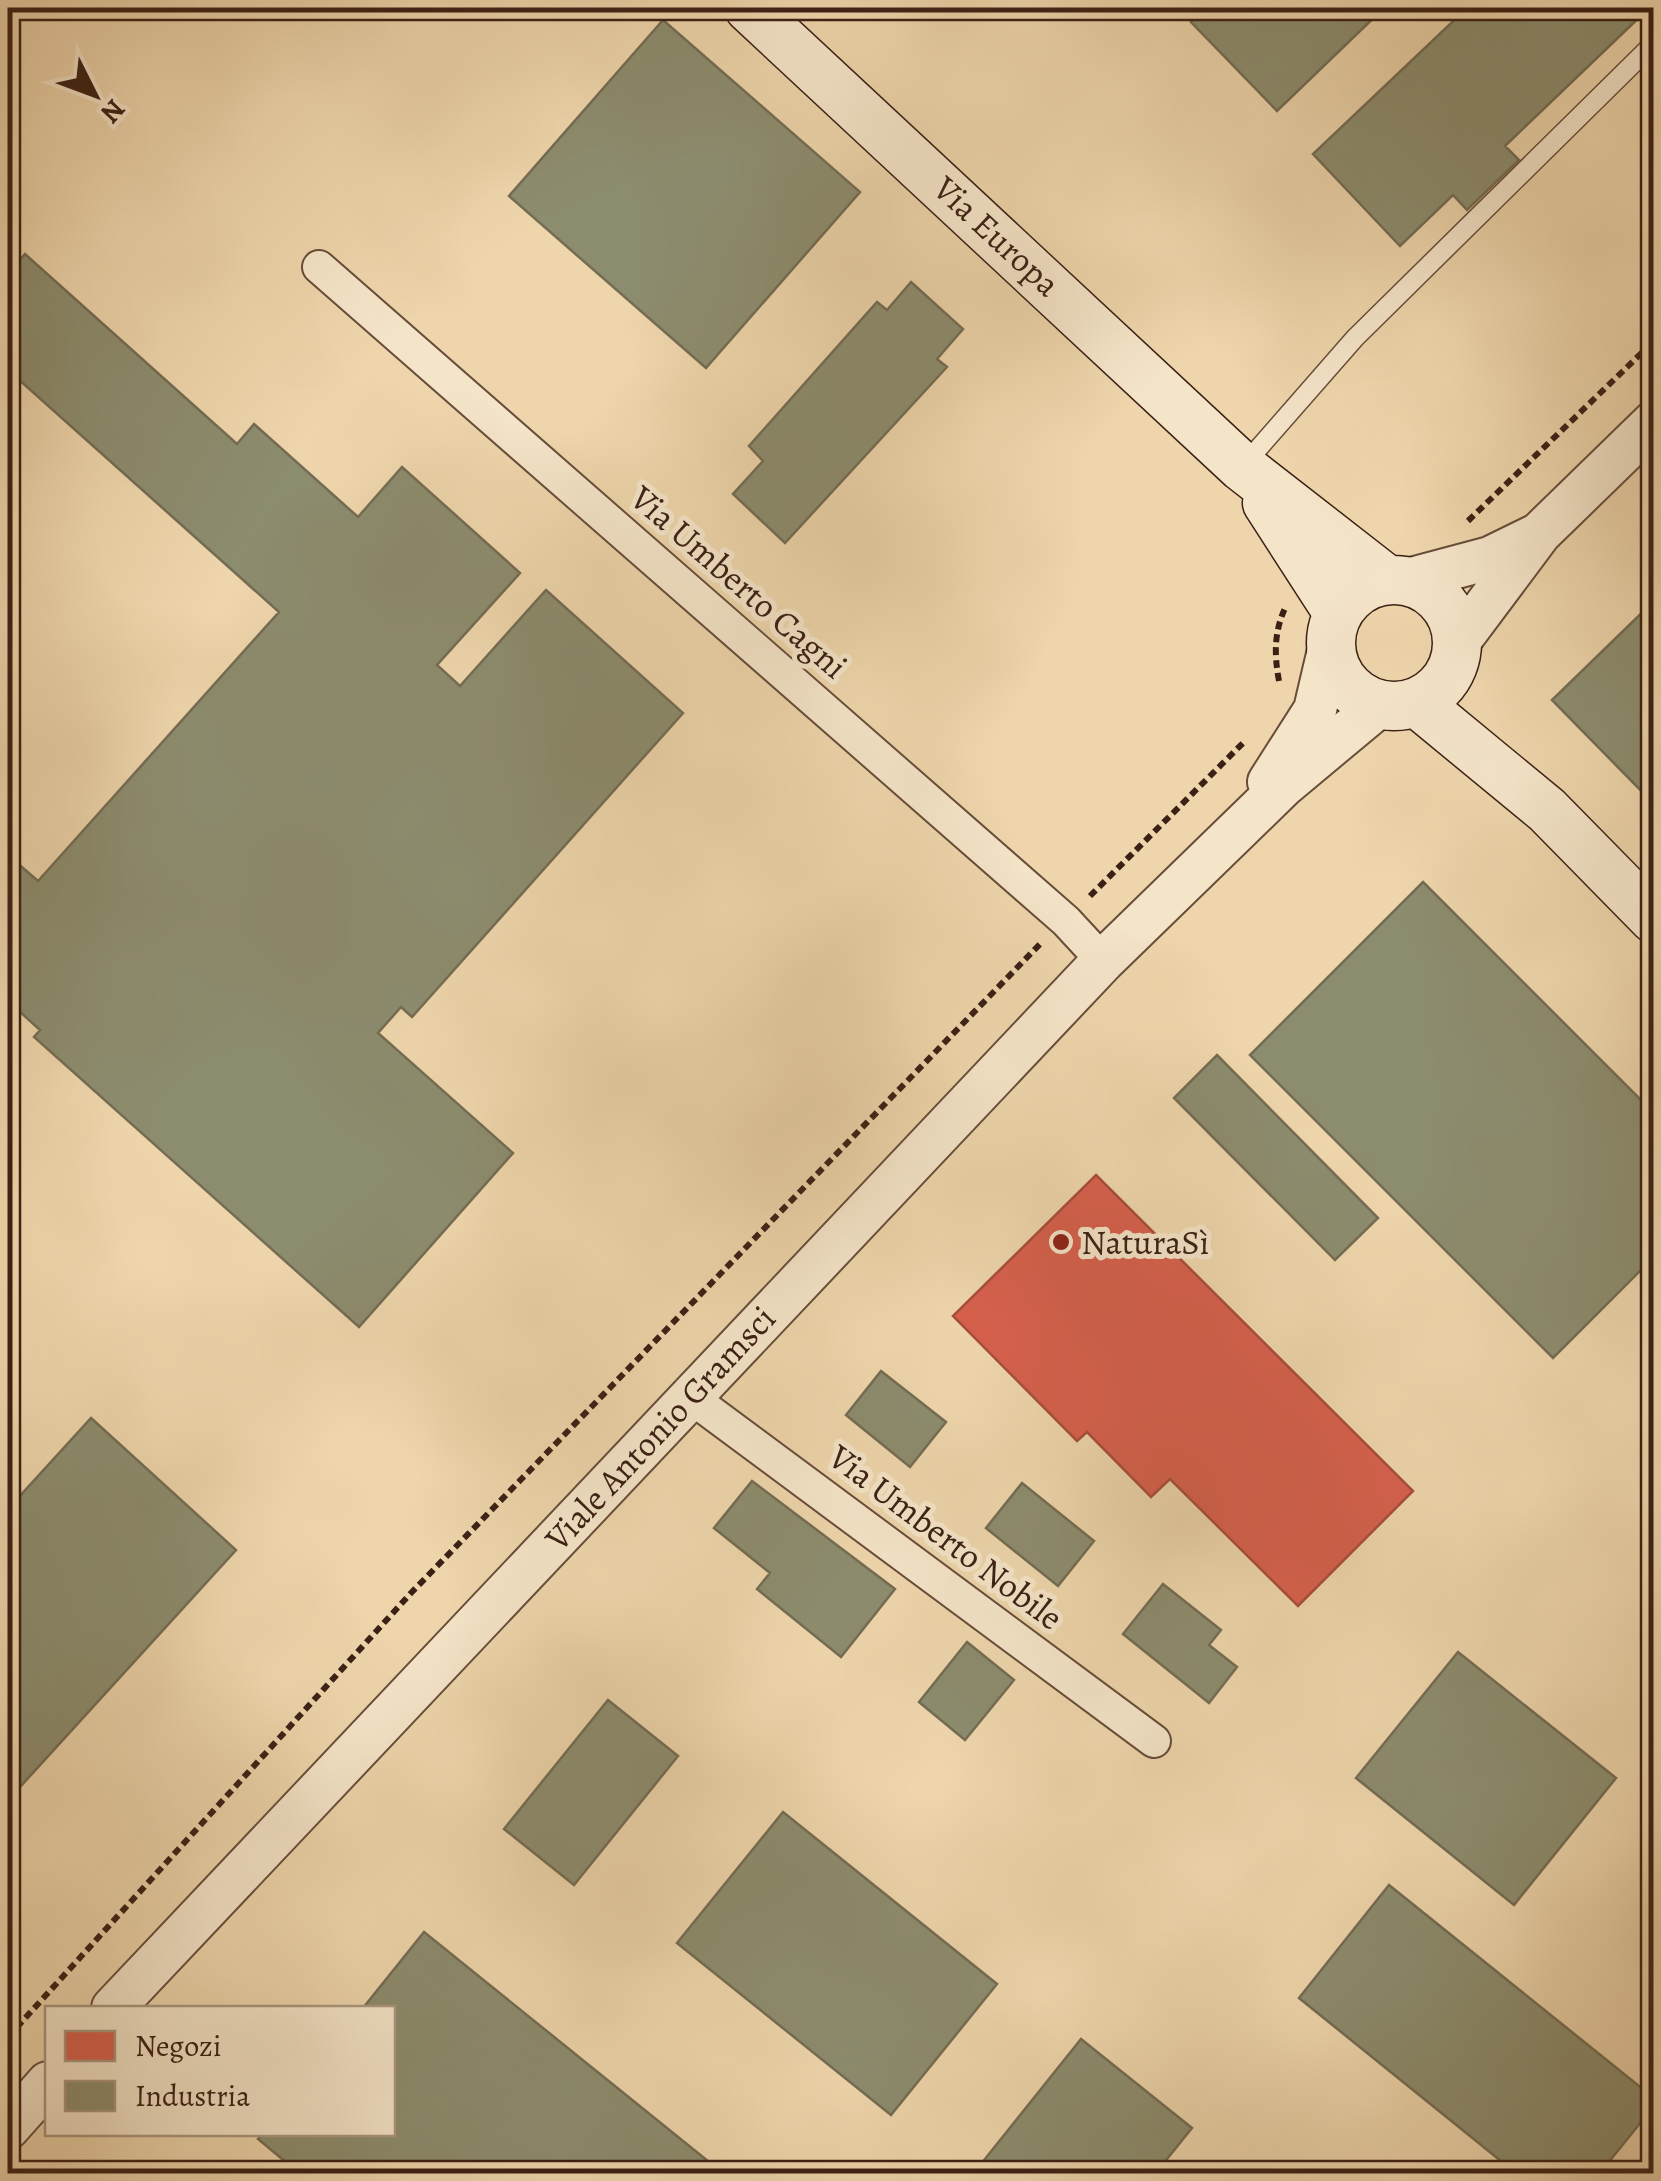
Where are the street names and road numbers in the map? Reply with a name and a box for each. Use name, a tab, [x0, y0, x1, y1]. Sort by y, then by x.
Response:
street label: Via Europa	[922, 164, 1071, 308]
street label: Via Umberto Cagni	[620, 474, 858, 690]
street label: Viale Antonio Gramsci	[533, 1295, 786, 1562]
street label: Via Umberto Nobile	[818, 1432, 1073, 1641]

